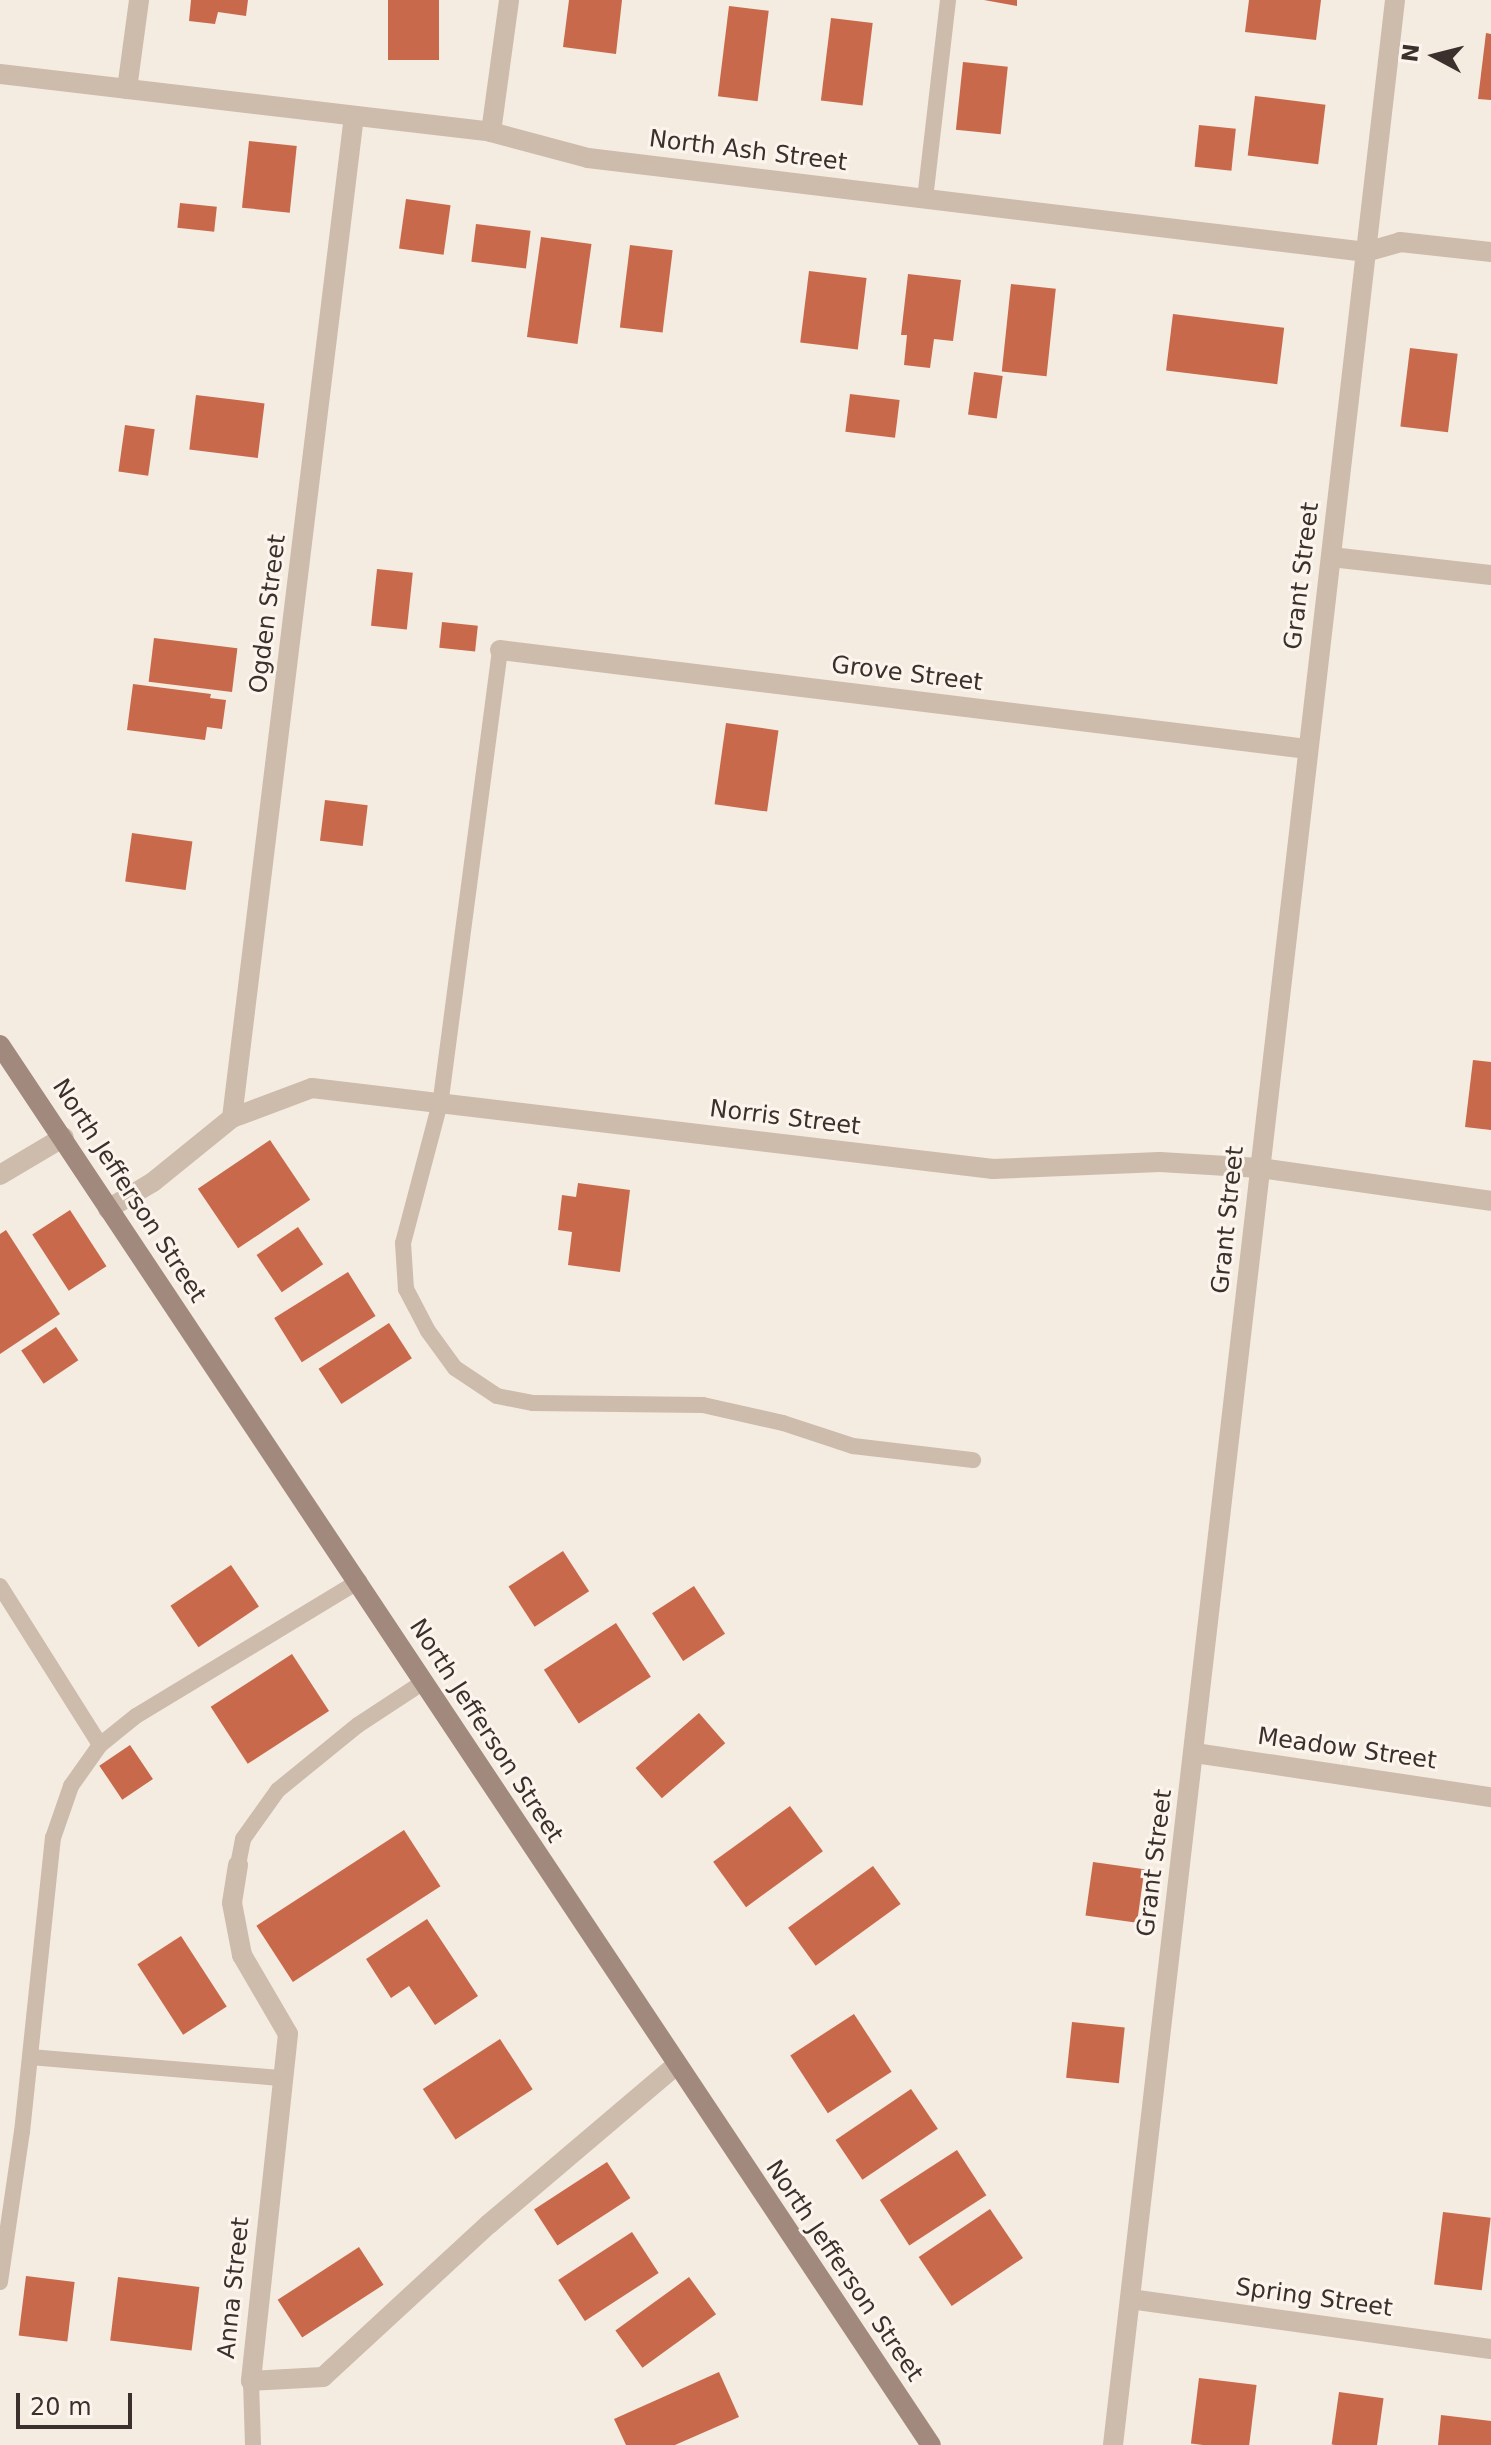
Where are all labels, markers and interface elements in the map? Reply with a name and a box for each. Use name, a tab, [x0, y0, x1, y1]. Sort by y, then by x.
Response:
north arrow	[1395, 16, 1475, 96]
text: N	[1397, 42, 1424, 64]
street label: North Ash Street	[647, 125, 849, 177]
street label: Grant Street	[1279, 501, 1325, 651]
street label: Ogden Street	[244, 533, 292, 695]
street label: Grove Street	[830, 650, 984, 698]
street label: North Jefferson Street	[46, 1074, 212, 1308]
street label: Norris Street	[708, 1094, 862, 1142]
street label: Grant Street	[1206, 1145, 1250, 1295]
street label: North Jefferson Street	[403, 1614, 569, 1848]
street label: Meadow Street	[1256, 1722, 1438, 1776]
street label: Grant Street	[1132, 1788, 1178, 1938]
street label: North Jefferson Street	[759, 2155, 929, 2387]
street label: Anna Street	[212, 2216, 256, 2360]
street label: Spring Street	[1234, 2273, 1394, 2323]
scale bar	[20, 2377, 136, 2427]
text: 20 m	[30, 2393, 92, 2421]

